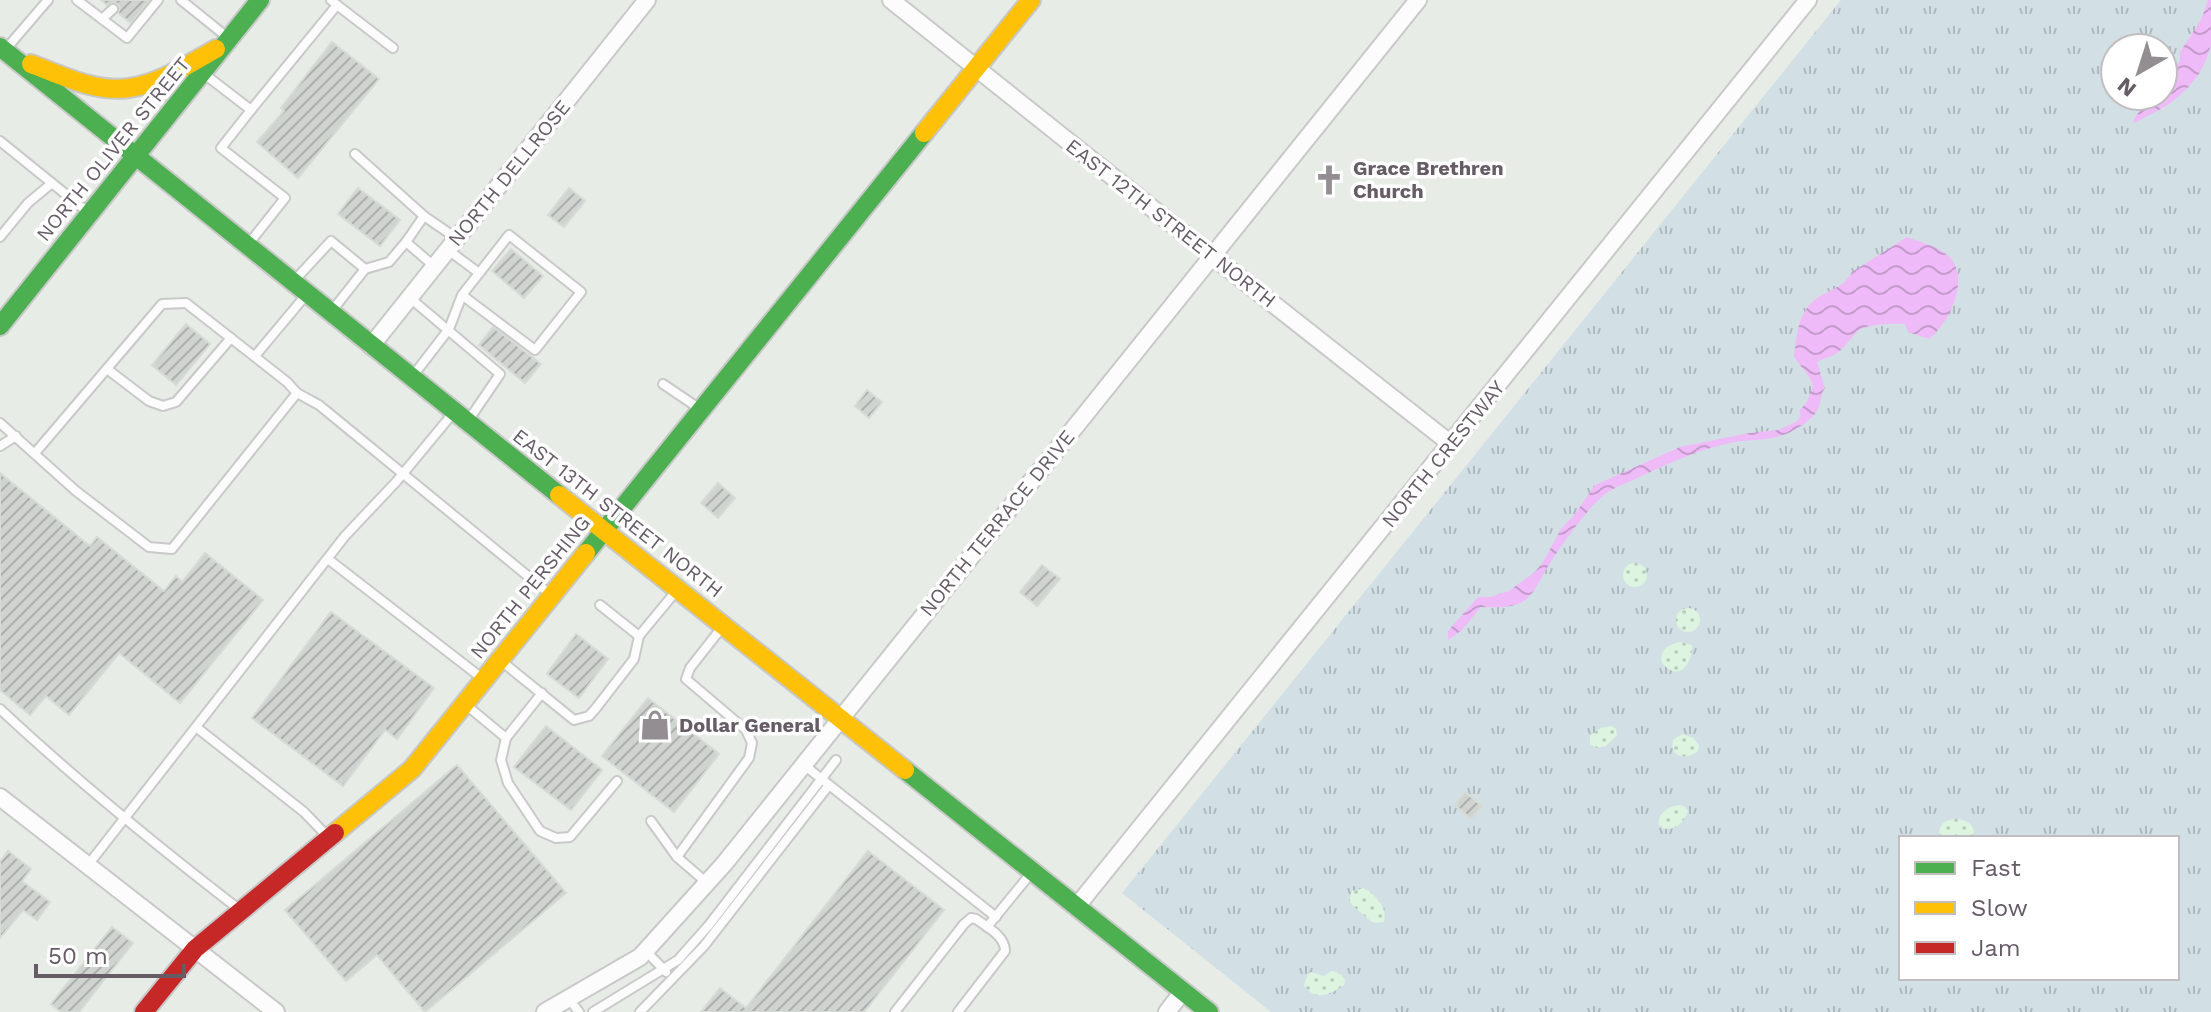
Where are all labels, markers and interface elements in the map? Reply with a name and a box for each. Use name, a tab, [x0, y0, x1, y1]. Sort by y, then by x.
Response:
north arrow	[2099, 32, 2179, 112]
street label: NORTH OLIVER STREET	[31, 52, 195, 246]
text: N	[2113, 72, 2141, 102]
street label: NORTH DELLROSE	[443, 95, 575, 251]
street label: EAST 12TH STREET NORTH	[1061, 134, 1281, 312]
place label: Grace Brethren Church	[1353, 156, 1504, 203]
church icon: Grace Brethren Church	[1312, 163, 1346, 197]
street label: NORTH CRESTWAY	[1376, 375, 1510, 532]
street label: EAST 13TH STREET NORTH	[508, 424, 728, 602]
street label: NORTH TERRACE DRIVE	[915, 425, 1079, 621]
street label: NORTH PERSHING	[465, 511, 595, 663]
shop icon: Dollar General	[638, 708, 672, 742]
place label: Dollar General	[679, 713, 821, 737]
legend	[1899, 836, 2179, 980]
text: Fast	[1971, 854, 2021, 882]
text: Slow	[1971, 894, 2028, 922]
scale bar	[36, 928, 184, 978]
text: Jam	[1971, 934, 2021, 962]
text: 50 m	[48, 942, 108, 970]

